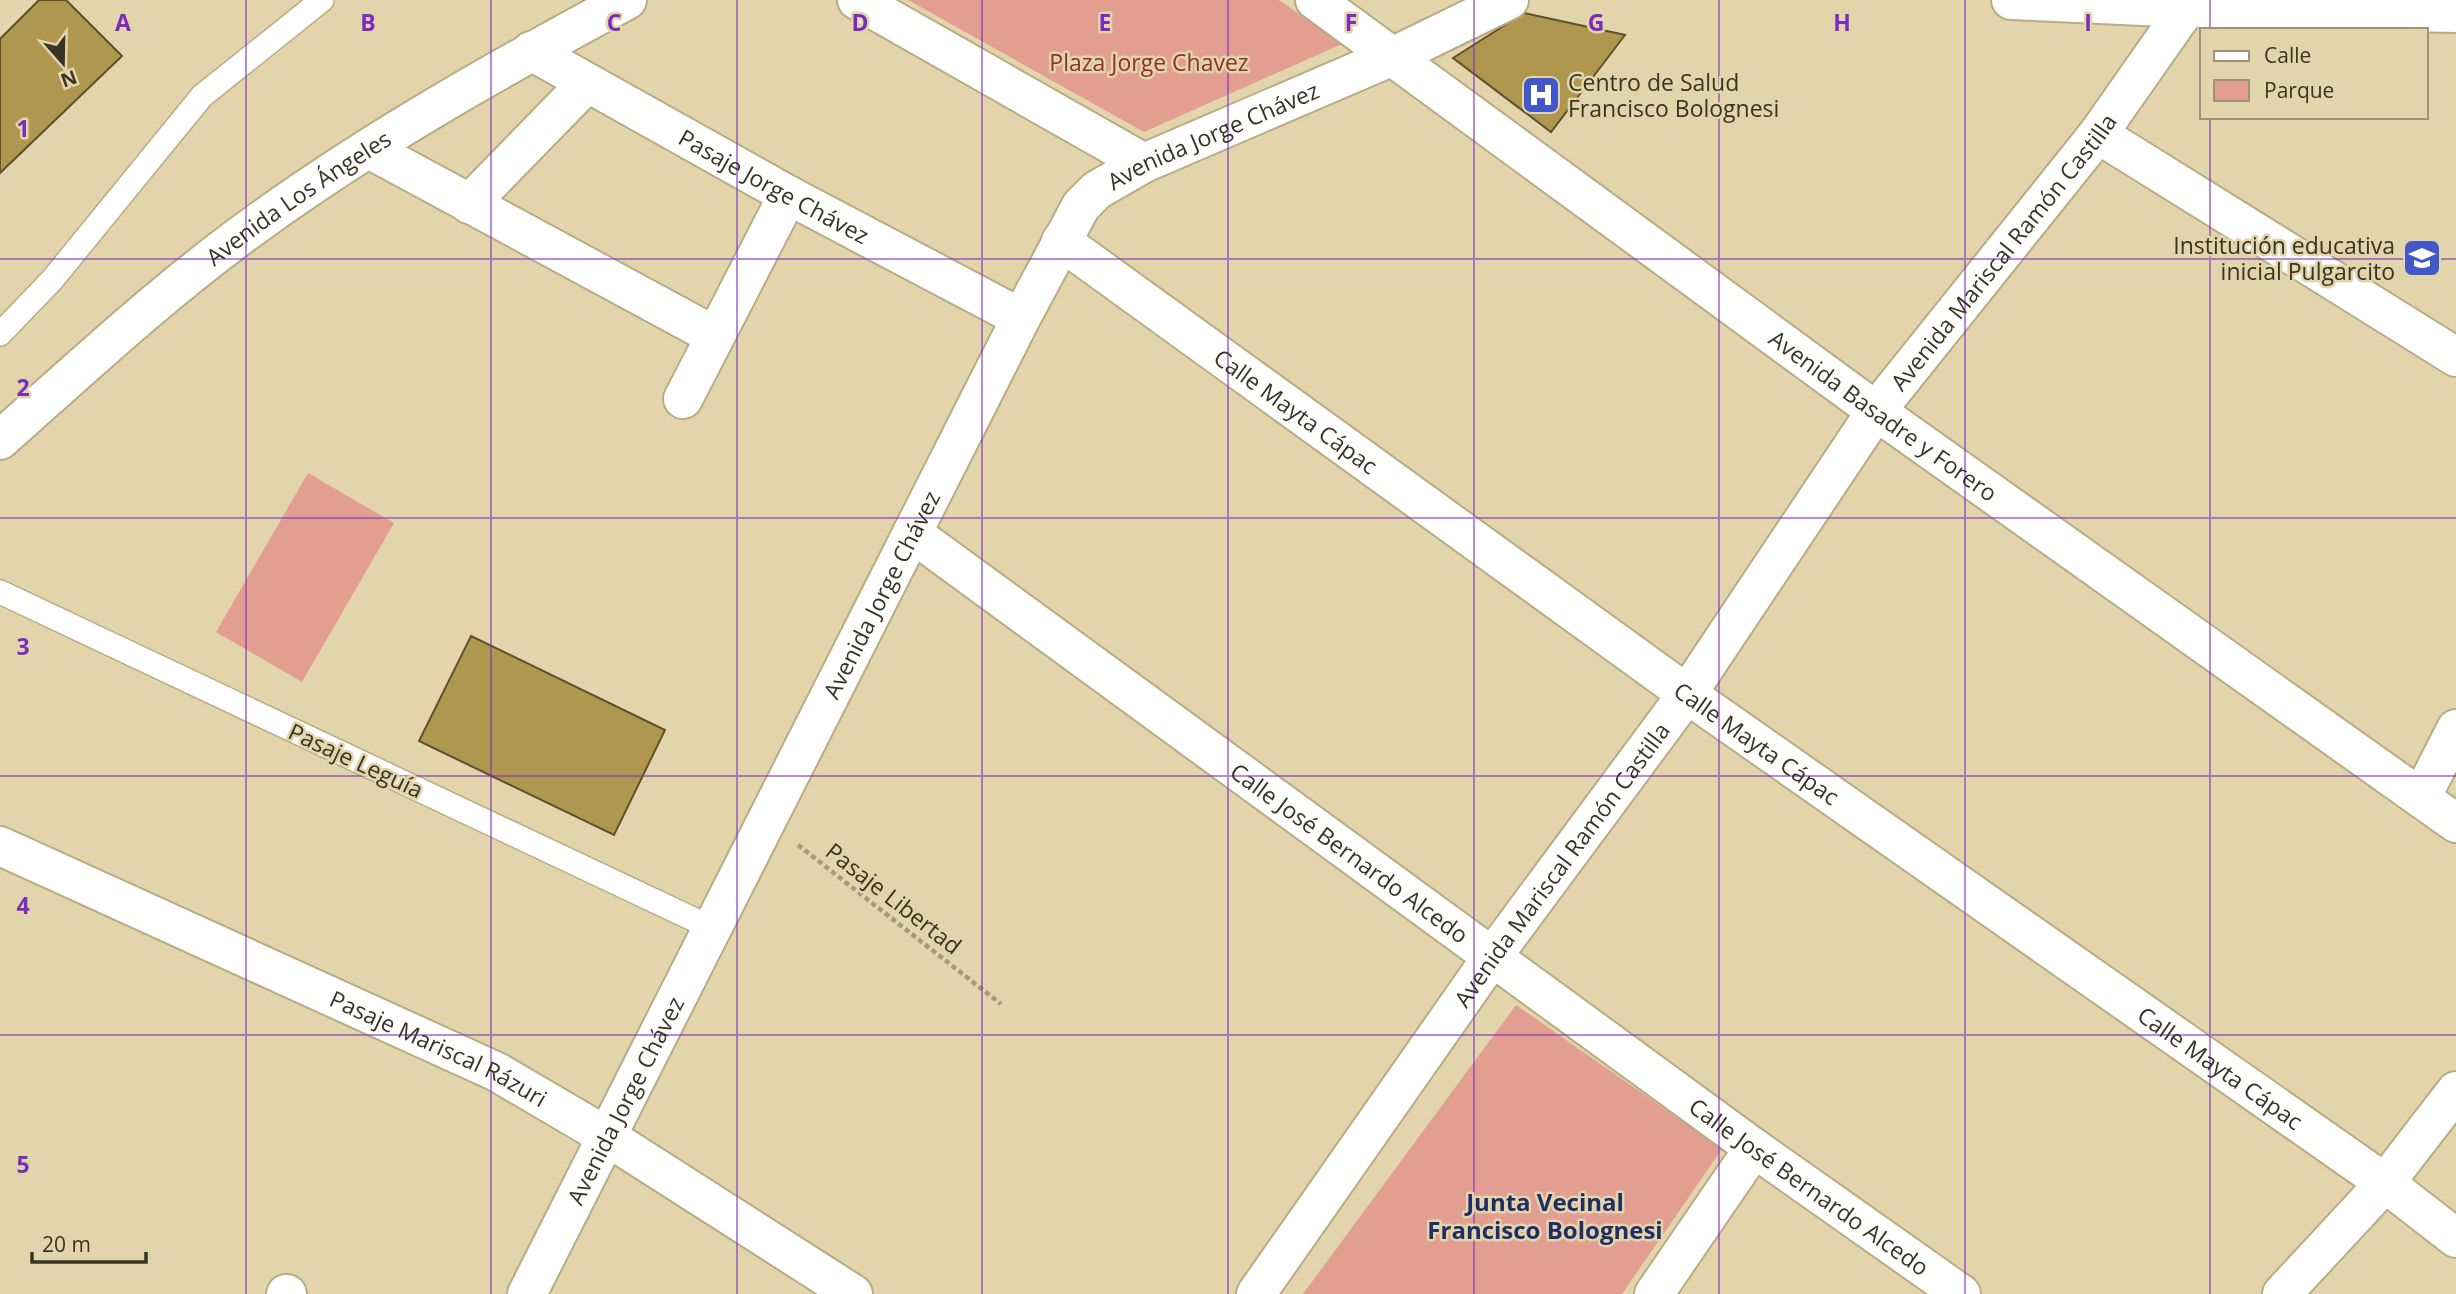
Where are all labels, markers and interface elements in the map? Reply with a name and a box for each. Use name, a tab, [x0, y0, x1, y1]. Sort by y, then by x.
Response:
text: A	[115, 6, 131, 38]
text: B	[360, 6, 376, 38]
text: C	[607, 6, 621, 38]
text: D	[851, 6, 869, 38]
text: E	[1099, 6, 1111, 38]
text: F	[1345, 6, 1357, 38]
text: G	[1588, 6, 1604, 38]
text: H	[1833, 6, 1851, 38]
text: I	[2084, 6, 2092, 38]
north arrow	[28, 28, 98, 98]
legend	[2200, 28, 2428, 119]
text: Calle	[2264, 41, 2311, 69]
park label: Plaza Jorge Chavez	[1049, 46, 1249, 78]
text: N	[57, 64, 81, 94]
place label: Centro de Salud Francisco Bolognesi	[1568, 66, 1779, 124]
street label: Avenida Jorge Chávez	[1101, 74, 1324, 197]
hospital icon: Centro de Salud Francisco Bolognesi	[1520, 74, 1562, 116]
text: Parque	[2264, 76, 2334, 104]
street label: Avenida Mariscal Ramón Castilla	[1883, 107, 2124, 397]
text: 1	[16, 112, 30, 144]
street label: Pasaje Jorge Chávez	[673, 121, 875, 251]
street label: Avenida Los Ángeles	[199, 122, 397, 272]
place label: Institución educativa inicial Pulgarcito	[2173, 229, 2395, 287]
school or university icon: Institución educativa inicial Pulgarcito	[2401, 237, 2443, 279]
street label: Avenida Basadre y Forero	[1763, 322, 2004, 508]
street label: Calle Mayta Cápac	[1208, 341, 1384, 481]
text: 2	[16, 371, 30, 403]
street label: Avenida Jorge Chávez	[815, 485, 947, 704]
text: 3	[16, 630, 30, 662]
street label: Calle Mayta Cápac	[1668, 674, 1846, 812]
street label: Pasaje Leguía	[283, 715, 429, 805]
street label: Avenida Mariscal Ramón Castilla	[1446, 716, 1677, 1013]
street label: Calle José Bernardo Alcedo	[1224, 755, 1475, 950]
street label: Pasaje Libertad	[819, 835, 969, 961]
text: 4	[16, 889, 30, 921]
street label: Pasaje Mariscal Rázuri	[325, 982, 553, 1114]
street label: Avenida Jorge Chávez	[559, 991, 691, 1210]
street label: Calle Mayta Cápac	[2131, 999, 2309, 1137]
street label: Calle José Bernardo Alcedo	[1683, 1090, 1936, 1283]
text: 5	[16, 1148, 30, 1180]
district label: Junta Vecinal Francisco Bolognesi	[1427, 1185, 1663, 1246]
scale bar	[32, 1220, 145, 1264]
text: 20 m	[42, 1230, 91, 1258]

